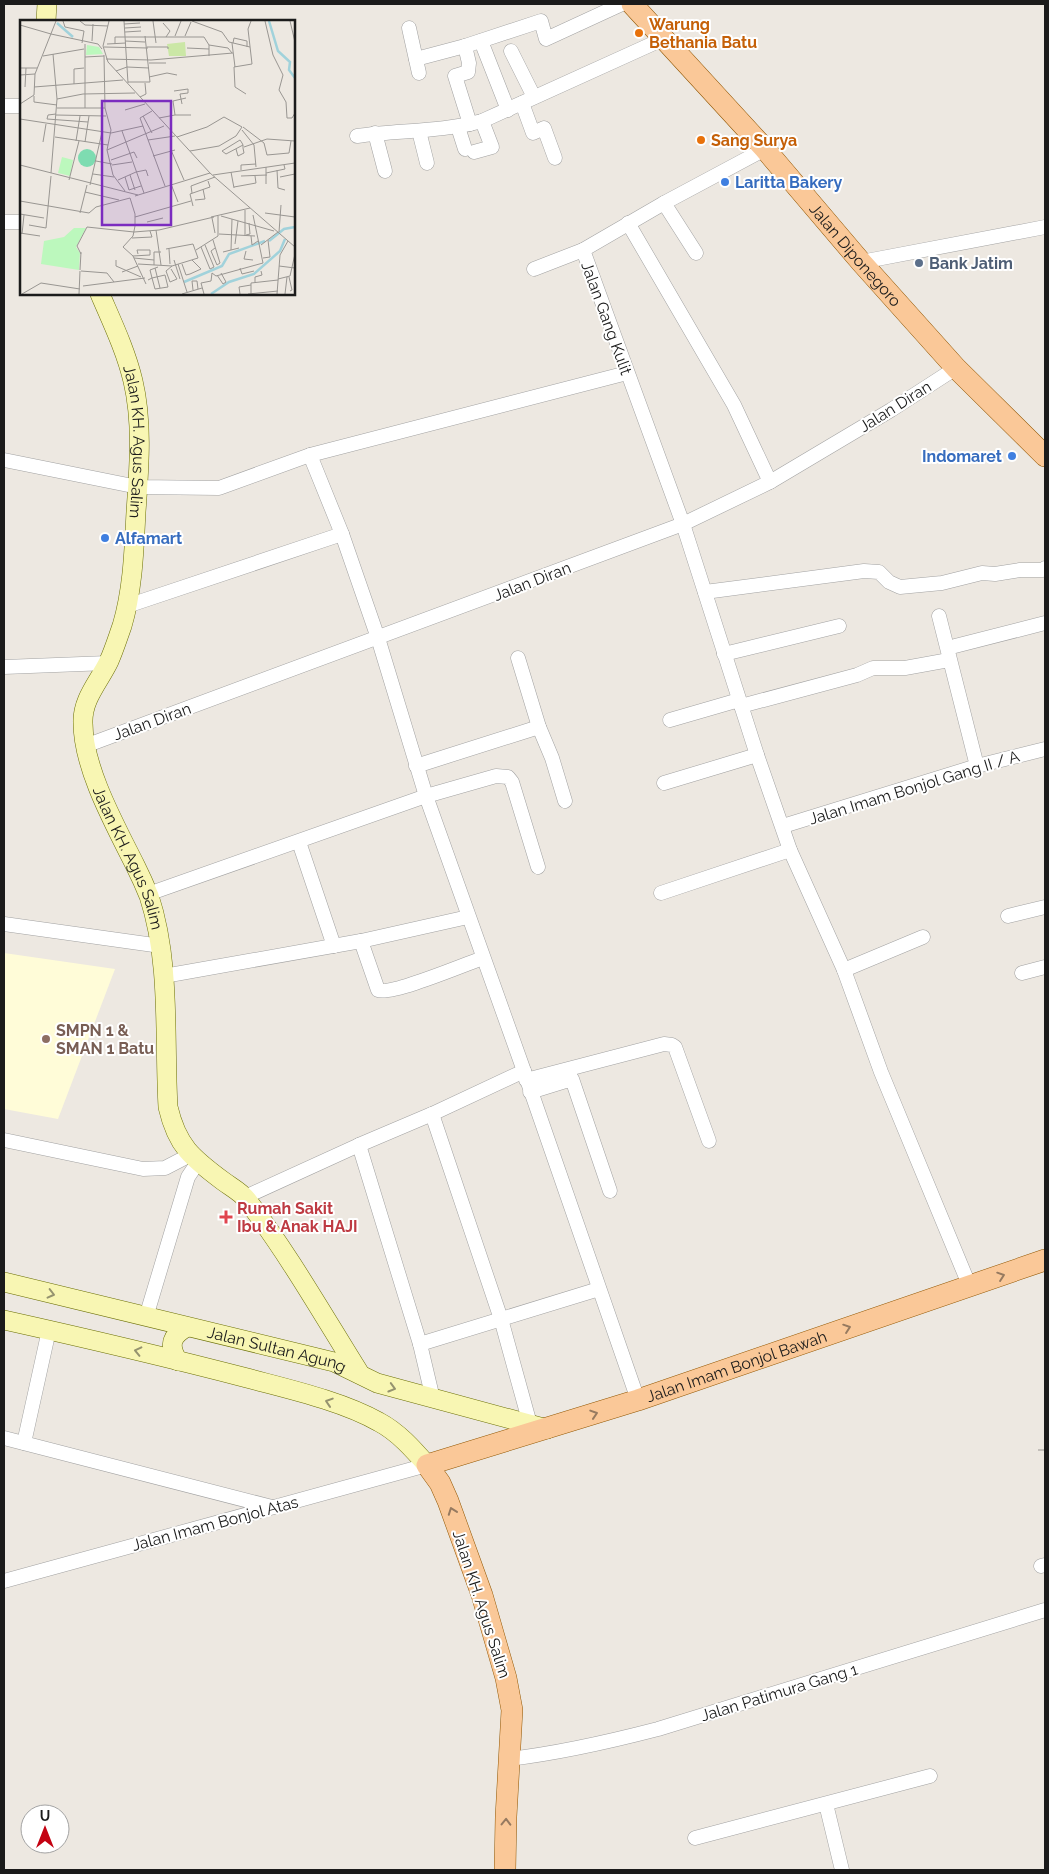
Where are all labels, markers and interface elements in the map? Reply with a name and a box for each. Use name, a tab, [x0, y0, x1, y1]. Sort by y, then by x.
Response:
place label: Warung Bethania Batu	[649, 15, 757, 52]
inset map	[20, 20, 295, 295]
marker: Warung Bethania Batu	[633, 27, 645, 39]
place label: Sang Surya	[711, 131, 797, 150]
marker: Sang Surya	[695, 134, 707, 146]
place label: Laritta Bakery	[735, 173, 842, 192]
marker: Laritta Bakery	[719, 176, 731, 188]
street label: Jalan Diponegoro	[805, 200, 905, 310]
place label: Bank Jatim	[929, 254, 1013, 273]
marker: Bank Jatim	[913, 257, 925, 269]
street label: Jalan Gang Kulit	[577, 259, 636, 378]
street label: Jalan KH. Agus Salim	[119, 363, 148, 519]
street label: Jalan Diran	[856, 377, 935, 436]
place label: Indomaret	[922, 447, 1002, 466]
marker: Indomaret	[1006, 450, 1018, 462]
place label: Alfamart	[115, 529, 182, 548]
marker: Alfamart	[99, 532, 111, 544]
street label: Jalan Diran	[491, 558, 574, 605]
street label: Jalan Diran	[111, 699, 194, 744]
street label: Jalan Imam Bonjol Gang II / A	[807, 746, 1022, 829]
street label: Jalan KH. Agus Salim	[89, 784, 166, 931]
place label: SMPN 1 & SMAN 1 Batu	[56, 1021, 154, 1058]
marker: SMPN 1 & SMAN 1 Batu	[40, 1033, 52, 1045]
place label: Rumah Sakit Ibu & Anak HAJI	[237, 1199, 358, 1236]
marker: Rumah Sakit Ibu & Anak HAJI	[219, 1210, 233, 1224]
one-way arrow	[996, 1272, 1005, 1282]
one-way arrow	[47, 1288, 56, 1299]
street label: Jalan Sultan Agung	[205, 1323, 349, 1377]
one-way arrow	[842, 1324, 851, 1334]
street label: Jalan Imam Bonjol Bawah	[644, 1327, 829, 1406]
one-way arrow	[134, 1346, 143, 1357]
one-way arrow	[388, 1382, 397, 1393]
one-way arrow	[325, 1398, 334, 1408]
one-way arrow	[589, 1409, 597, 1419]
street label: Jalan Imam Bonjol Atas	[130, 1492, 301, 1555]
one-way arrow	[448, 1507, 458, 1516]
street label: Jalan KH. Agus Salim	[449, 1528, 514, 1680]
street label: Jalan Patimura Gang 1	[698, 1660, 860, 1725]
north arrow	[20, 1804, 70, 1854]
text: U	[40, 1808, 50, 1824]
one-way arrow	[501, 1817, 511, 1825]

